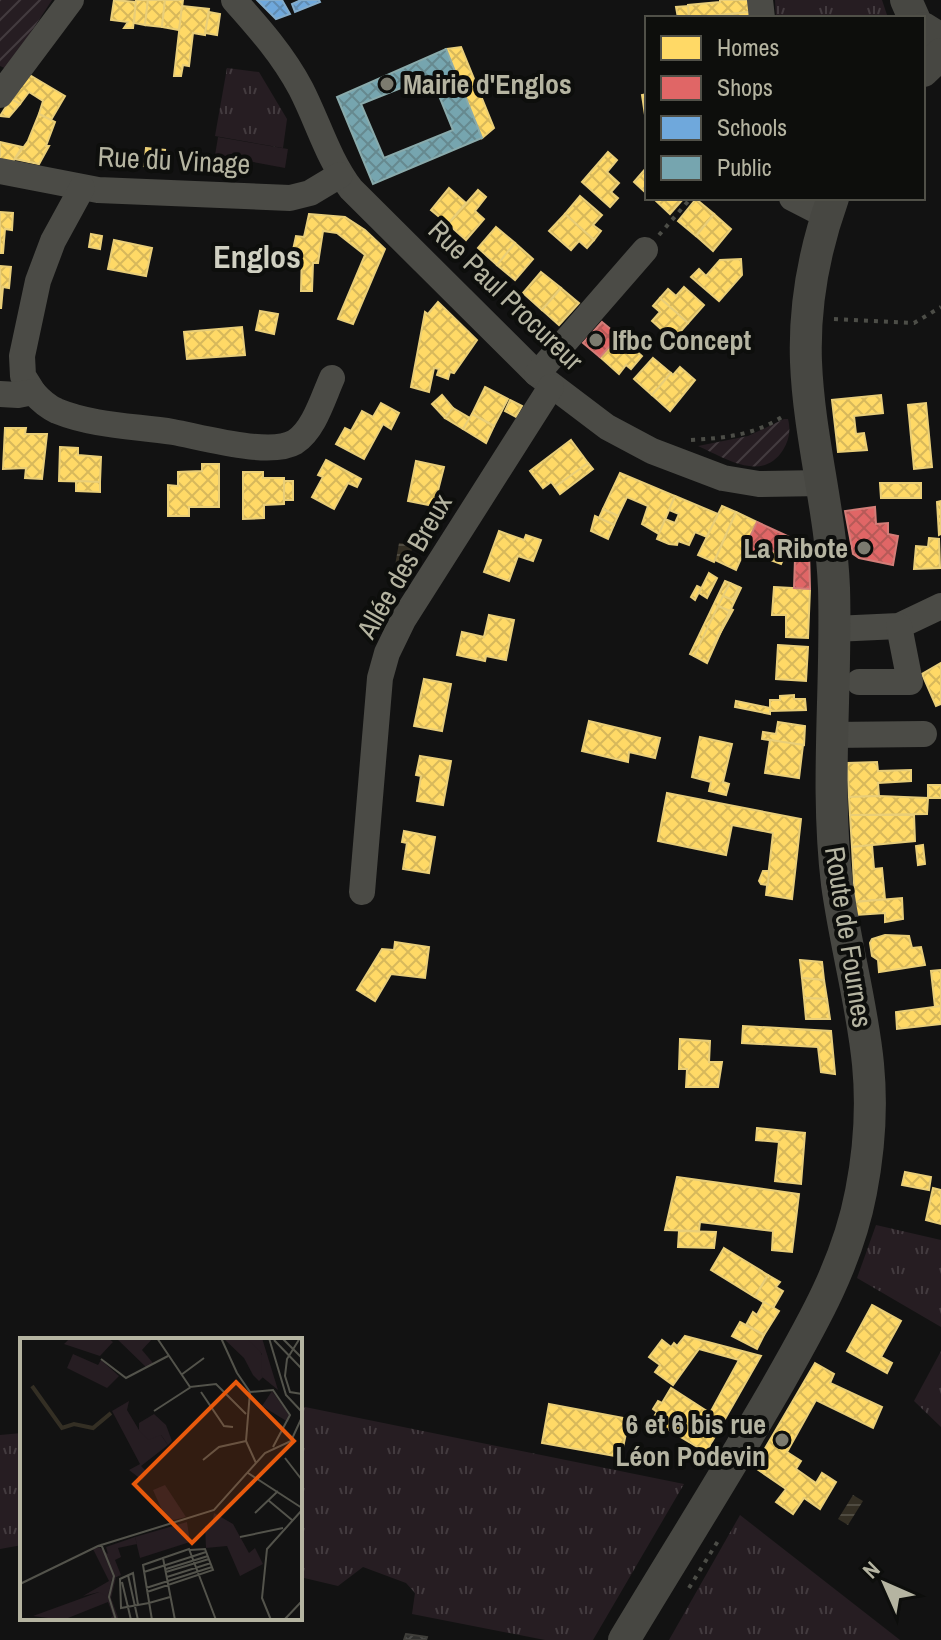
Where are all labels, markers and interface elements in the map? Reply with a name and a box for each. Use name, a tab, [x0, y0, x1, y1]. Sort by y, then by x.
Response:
legend	[645, 16, 925, 200]
text: Homes	[717, 31, 779, 63]
place label: Mairie d'Englos	[403, 65, 572, 103]
text: Shops	[717, 71, 773, 103]
marker: Mairie d'Englos	[378, 75, 396, 93]
text: Schools	[717, 111, 787, 143]
street label: Rue du Vinage	[97, 137, 251, 183]
text: Public	[717, 151, 772, 183]
street label: Rue Paul Procureur	[420, 211, 592, 379]
district label: Englos	[213, 235, 301, 278]
place label: Ifbc Concept	[612, 321, 751, 359]
marker: Ifbc Concept	[587, 331, 605, 349]
street label: Allée des Breux	[347, 486, 461, 646]
place label: La Ribote	[743, 529, 848, 567]
marker: La Ribote	[855, 539, 873, 557]
street label: Route de Fournes	[816, 844, 882, 1030]
inset map	[20, 1338, 302, 1620]
place label: 6 et 6 bis rue Léon Podevin	[615, 1405, 766, 1475]
marker: 6 et 6 bis rue Léon Podevin	[773, 1431, 791, 1449]
north arrow	[845, 1544, 925, 1624]
text: N	[856, 1555, 886, 1585]

